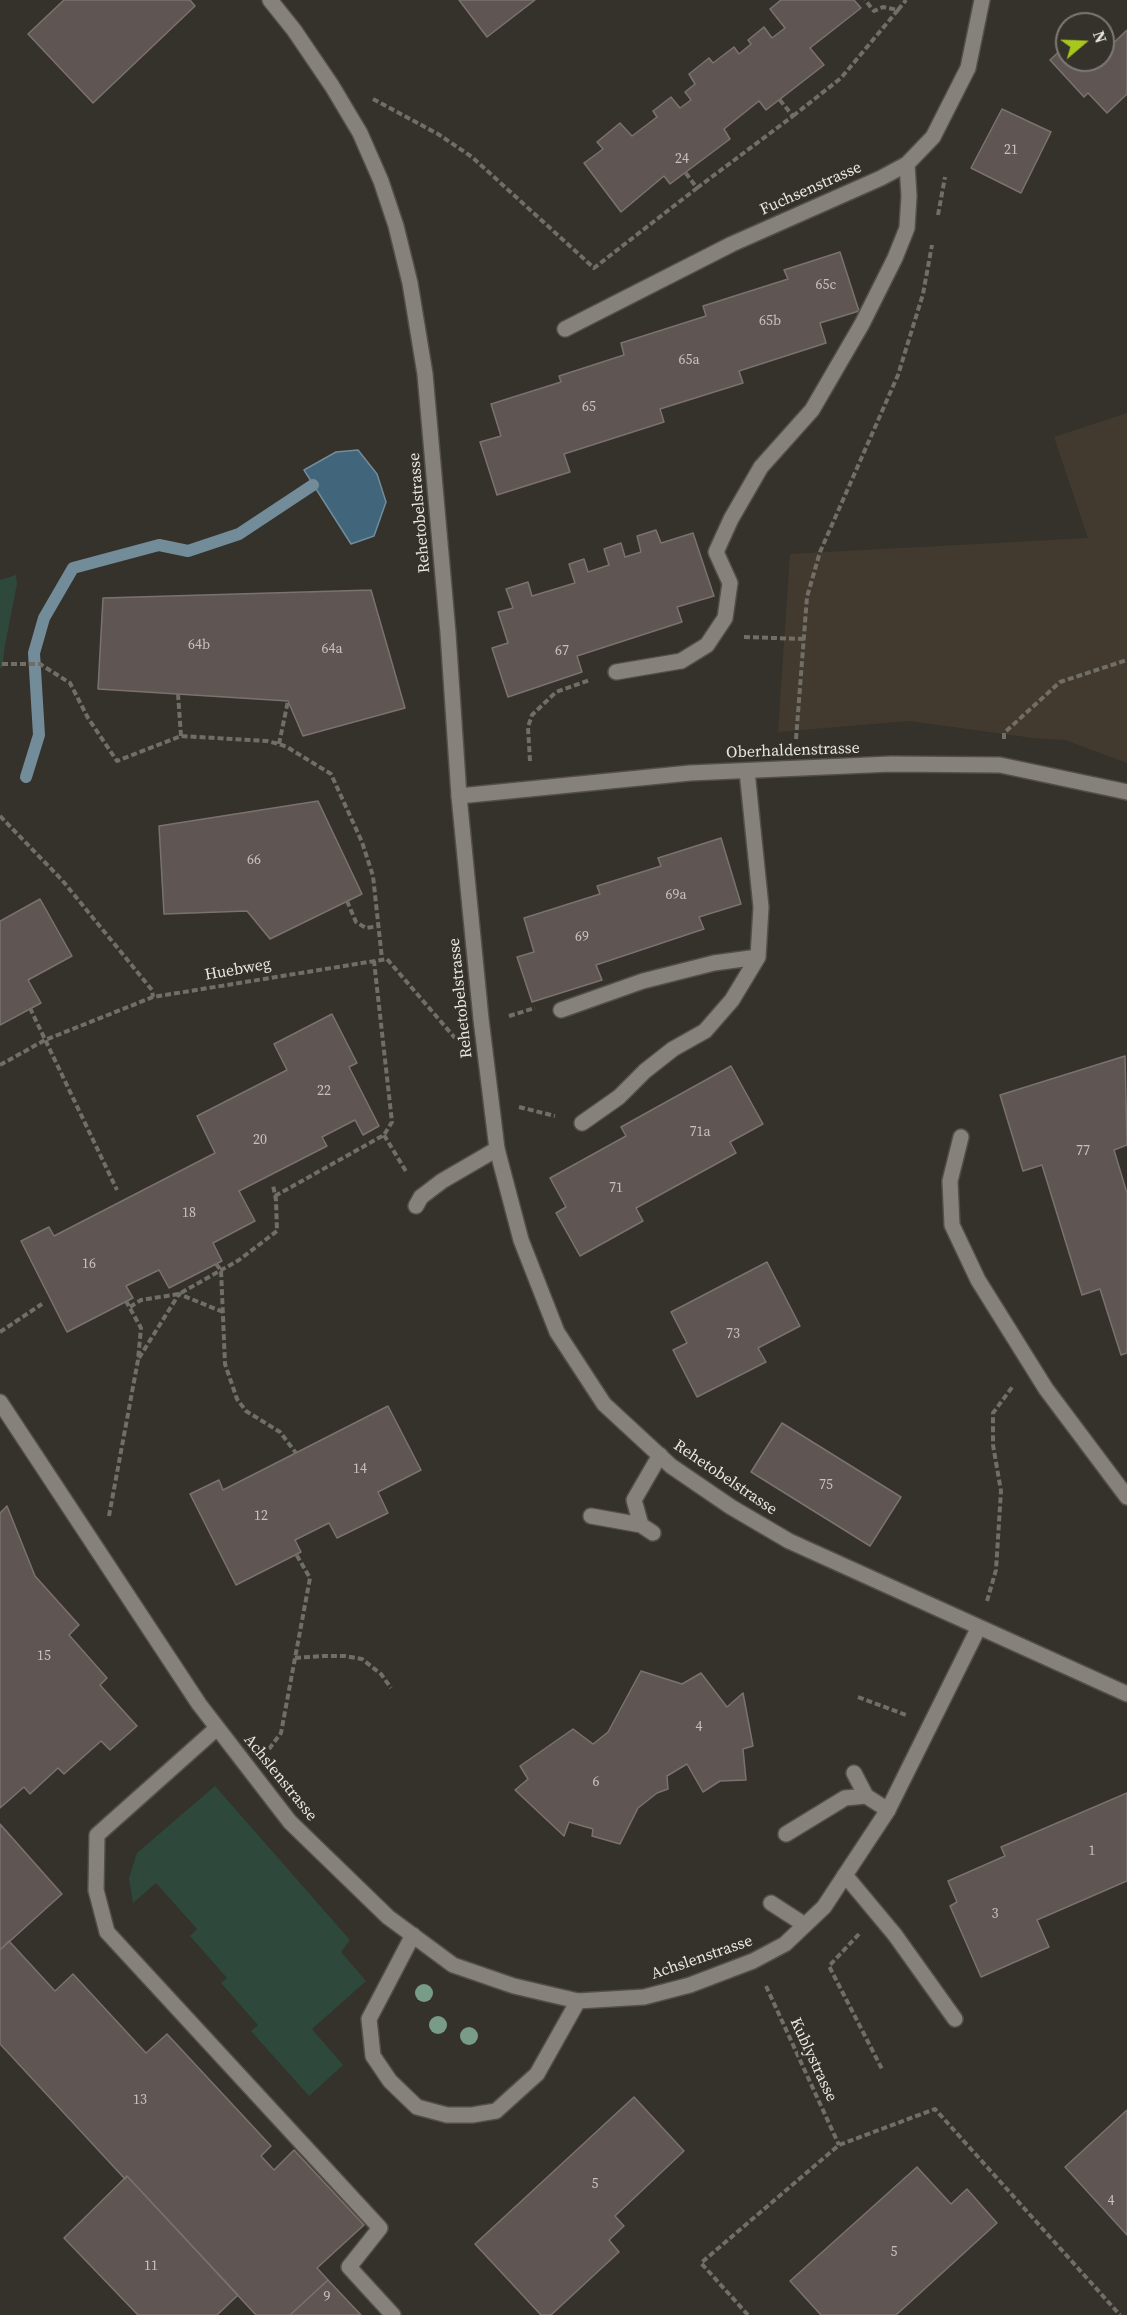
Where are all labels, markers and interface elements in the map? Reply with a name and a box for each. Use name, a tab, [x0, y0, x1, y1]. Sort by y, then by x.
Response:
north arrow	[1055, 12, 1115, 72]
text: N	[1088, 28, 1112, 46]
house number: 21	[1004, 142, 1018, 158]
house number: 24	[675, 151, 689, 167]
street label: Fuchsenstrasse	[757, 158, 865, 220]
house number: 65c	[816, 277, 836, 293]
house number: 65b	[759, 313, 781, 329]
house number: 65a	[678, 352, 700, 368]
house number: 65	[582, 399, 596, 415]
street label: Rehetobelstrasse	[405, 452, 435, 574]
house number: 64b	[188, 637, 210, 653]
house number: 64a	[321, 641, 343, 657]
house number: 67	[555, 643, 569, 659]
street label: Oberhaldenstrasse	[726, 739, 860, 763]
house number: 66	[247, 852, 261, 868]
house number: 69a	[665, 887, 687, 903]
house number: 69	[575, 929, 589, 945]
street label: Rehetobelstrasse	[445, 937, 477, 1059]
street label: Huebweg	[203, 955, 273, 985]
house number: 22	[317, 1083, 331, 1099]
house number: 71a	[689, 1124, 711, 1140]
house number: 20	[253, 1132, 267, 1148]
house number: 77	[1076, 1143, 1090, 1159]
house number: 71	[609, 1180, 623, 1196]
house number: 18	[182, 1205, 196, 1221]
house number: 16	[82, 1256, 96, 1272]
house number: 73	[726, 1326, 740, 1342]
street label: Rehetobelstrasse	[670, 1436, 780, 1520]
house number: 14	[353, 1461, 367, 1477]
house number: 75	[819, 1477, 833, 1493]
house number: 12	[254, 1508, 268, 1524]
house number: 15	[37, 1648, 51, 1664]
house number: 4	[696, 1719, 702, 1735]
street label: Achslenstrasse	[239, 1731, 321, 1825]
house number: 6	[593, 1774, 599, 1790]
house number: 1	[1089, 1843, 1095, 1859]
house number: 3	[992, 1906, 998, 1922]
street label: Achslenstrasse	[649, 1932, 755, 1984]
street label: Kublystrasse	[785, 2015, 841, 2105]
house number: 13	[133, 2092, 147, 2108]
house number: 5	[592, 2176, 598, 2192]
house number: 4	[1108, 2193, 1114, 2209]
house number: 5	[891, 2244, 897, 2260]
house number: 11	[144, 2258, 158, 2274]
house number: 9	[324, 2289, 330, 2305]

